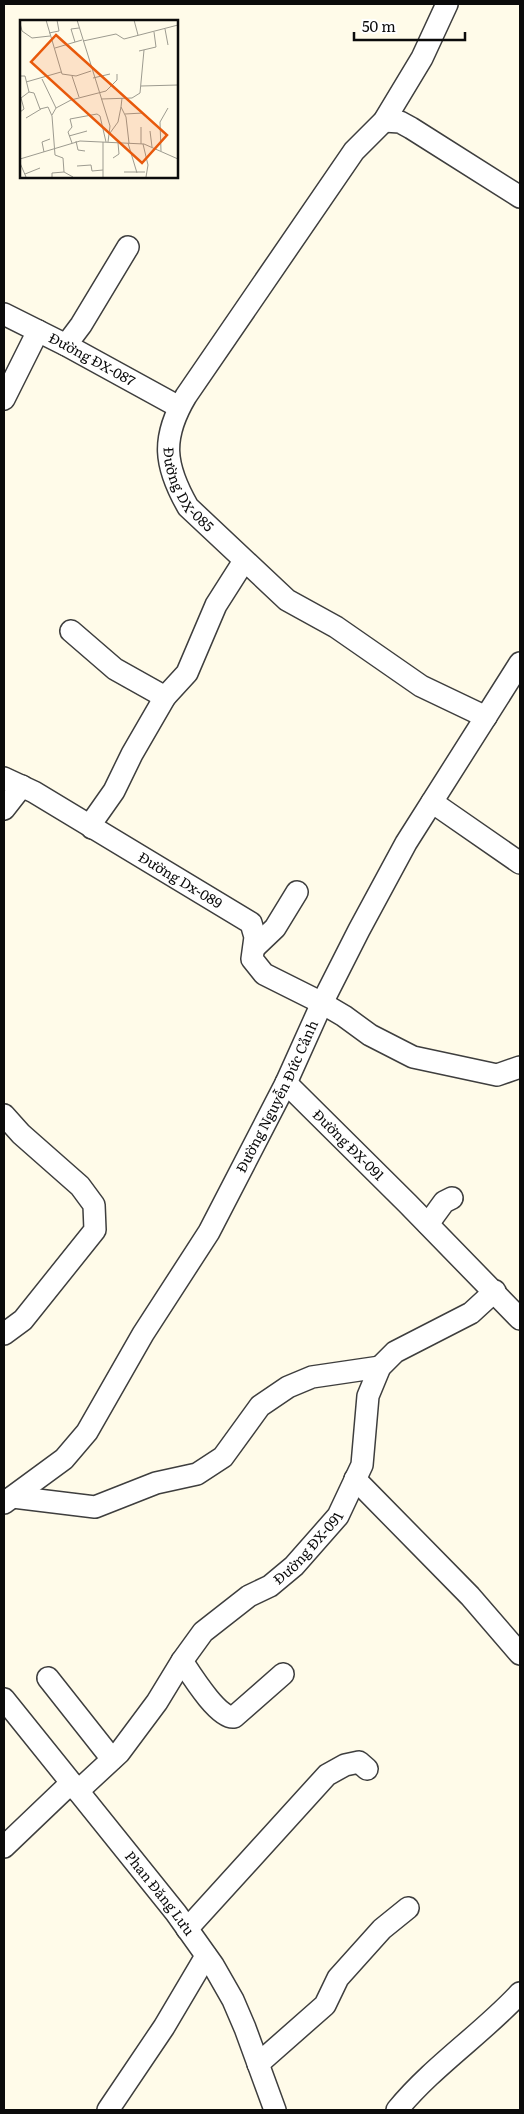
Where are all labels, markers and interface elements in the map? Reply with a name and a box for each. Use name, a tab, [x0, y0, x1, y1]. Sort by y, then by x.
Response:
scale bar	[354, 10, 465, 42]
text: 50 m	[362, 14, 396, 37]
inset map	[20, 20, 178, 178]
street label: Đường ĐX-087	[46, 327, 139, 390]
street label: Đường DX-085	[159, 447, 219, 535]
street label: Đường Dx-089	[135, 846, 227, 913]
street label: Đường Nguyễn Đức Cảnh	[230, 1016, 322, 1176]
street label: Đường ĐX-091	[309, 1104, 390, 1185]
street label: Đường ĐX-091	[268, 1508, 348, 1588]
street label: Phan Đăng Lưu	[121, 1846, 200, 1939]

